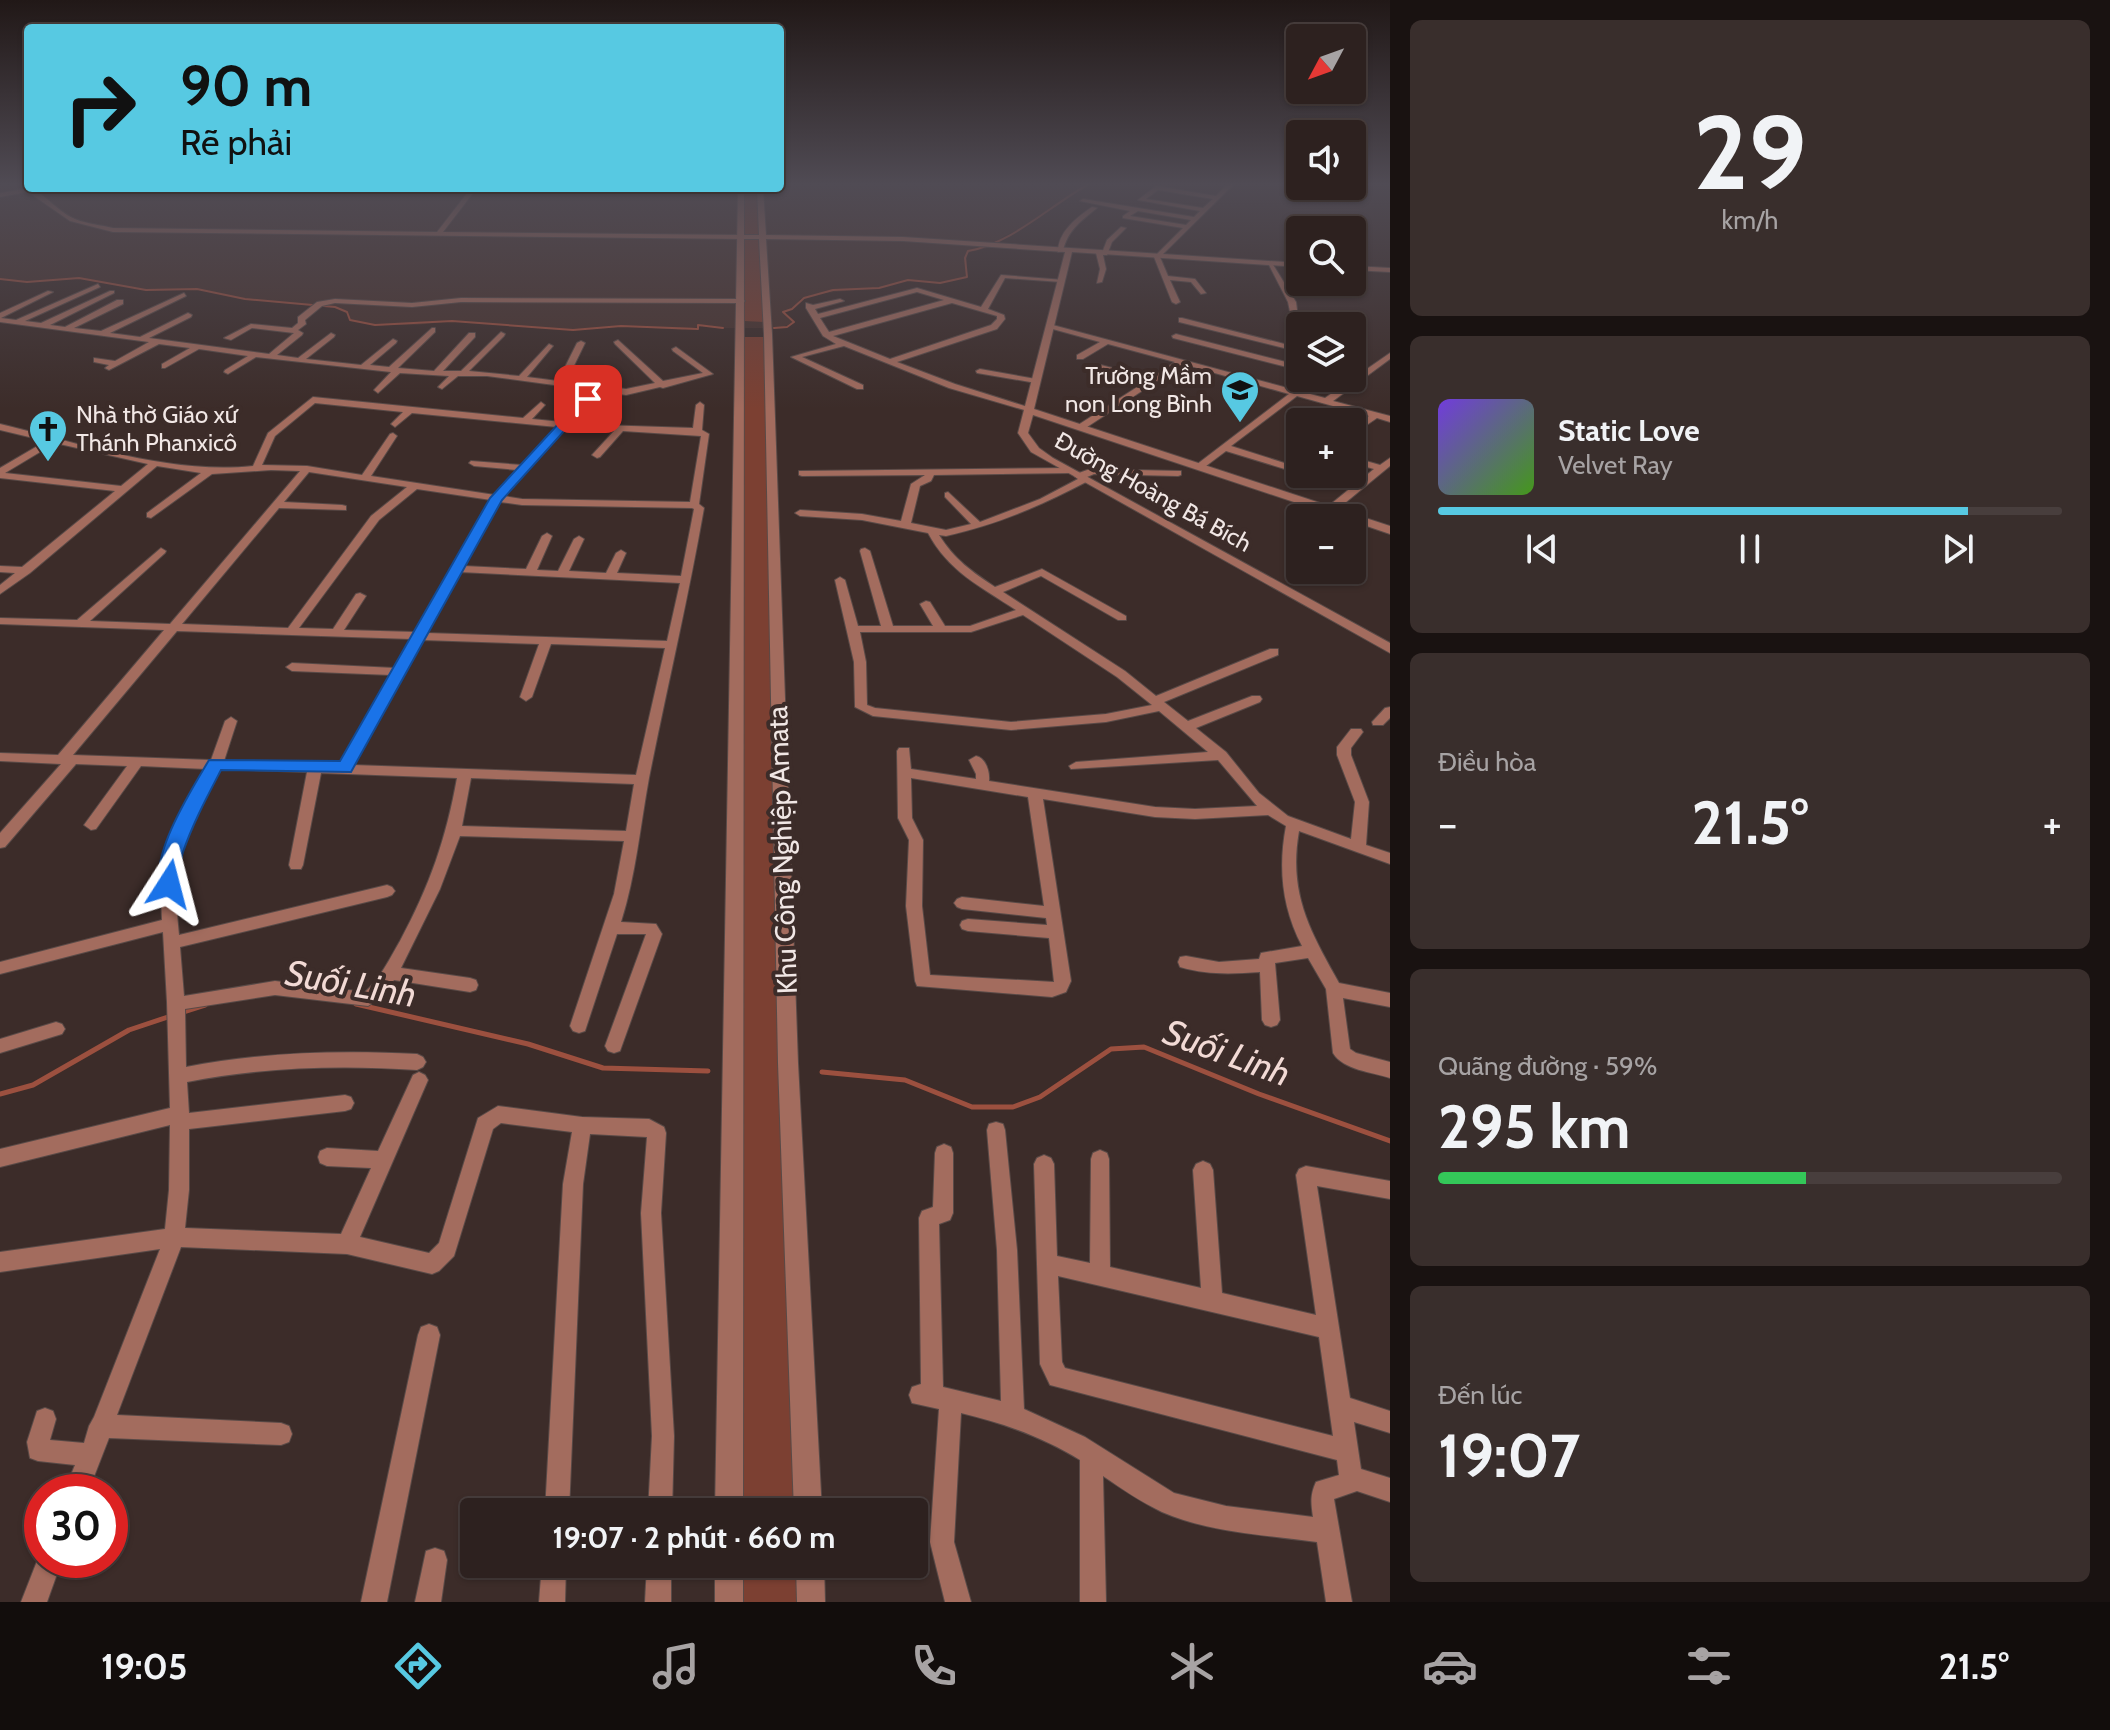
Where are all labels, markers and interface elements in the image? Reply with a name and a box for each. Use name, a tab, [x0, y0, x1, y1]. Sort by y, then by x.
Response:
north arrow	[1286, 24, 1366, 104]
map controls	[1286, 24, 1366, 584]
text: 90 m	[180, 52, 312, 120]
icon: right	[48, 56, 152, 160]
text: 29	[1693, 89, 1807, 215]
text: Rẽ phải	[180, 120, 292, 164]
button: sound	[1286, 120, 1366, 200]
text: km/h	[1722, 204, 1778, 236]
button: search	[1286, 216, 1366, 296]
button: layers	[1286, 312, 1366, 392]
place label: Trường Mầm non Long Bình	[1065, 361, 1212, 418]
pin	[554, 365, 622, 433]
school or university icon: Trường Mầm non Long Bình	[1219, 369, 1261, 424]
icon: arrive	[566, 377, 610, 421]
place label: Nhà thờ Giáo xứ Thánh Phanxicô	[76, 400, 239, 457]
church icon: Nhà thờ Giáo xứ Thánh Phanxicô	[27, 408, 69, 463]
button: +	[1286, 408, 1366, 488]
text: Static Love	[1558, 412, 1700, 449]
street label: Đường Hoàng Bá Bích	[1050, 425, 1257, 558]
text: Velvet Ray	[1558, 449, 1673, 481]
button: −	[1286, 504, 1366, 584]
icon: previous	[1520, 527, 1564, 571]
icon: pause	[1728, 527, 1772, 571]
icon: next	[1936, 527, 1980, 571]
street label: Khu Công Nghiệp Amata	[760, 705, 804, 995]
text: Điều hòa	[1438, 746, 1536, 778]
text: 21.5°	[1692, 786, 1808, 859]
text: −	[1438, 797, 1457, 850]
text: +	[2043, 797, 2062, 850]
position arrow	[127, 842, 211, 926]
water label: Suối Linh	[282, 950, 420, 1016]
water label: Suối Linh	[1158, 1009, 1296, 1095]
text: Quãng đường · 59%	[1438, 1050, 1657, 1082]
text: 295 km	[1438, 1090, 1630, 1163]
text: Đến lúc	[1438, 1379, 1522, 1411]
text: 19:07	[1438, 1419, 1580, 1492]
speed limit sign: 30	[24, 1474, 128, 1578]
text: 19:07 · 2 phút · 660 m	[553, 1519, 835, 1556]
icon: directions	[390, 1638, 446, 1694]
icon: music	[648, 1638, 704, 1694]
icon: phone	[906, 1638, 962, 1694]
icon: climate	[1164, 1638, 1220, 1694]
icon: car	[1422, 1638, 1478, 1694]
icon: filters	[1681, 1638, 1737, 1694]
text: 19:05	[101, 1644, 187, 1688]
text: 21.5°	[1939, 1644, 2009, 1688]

